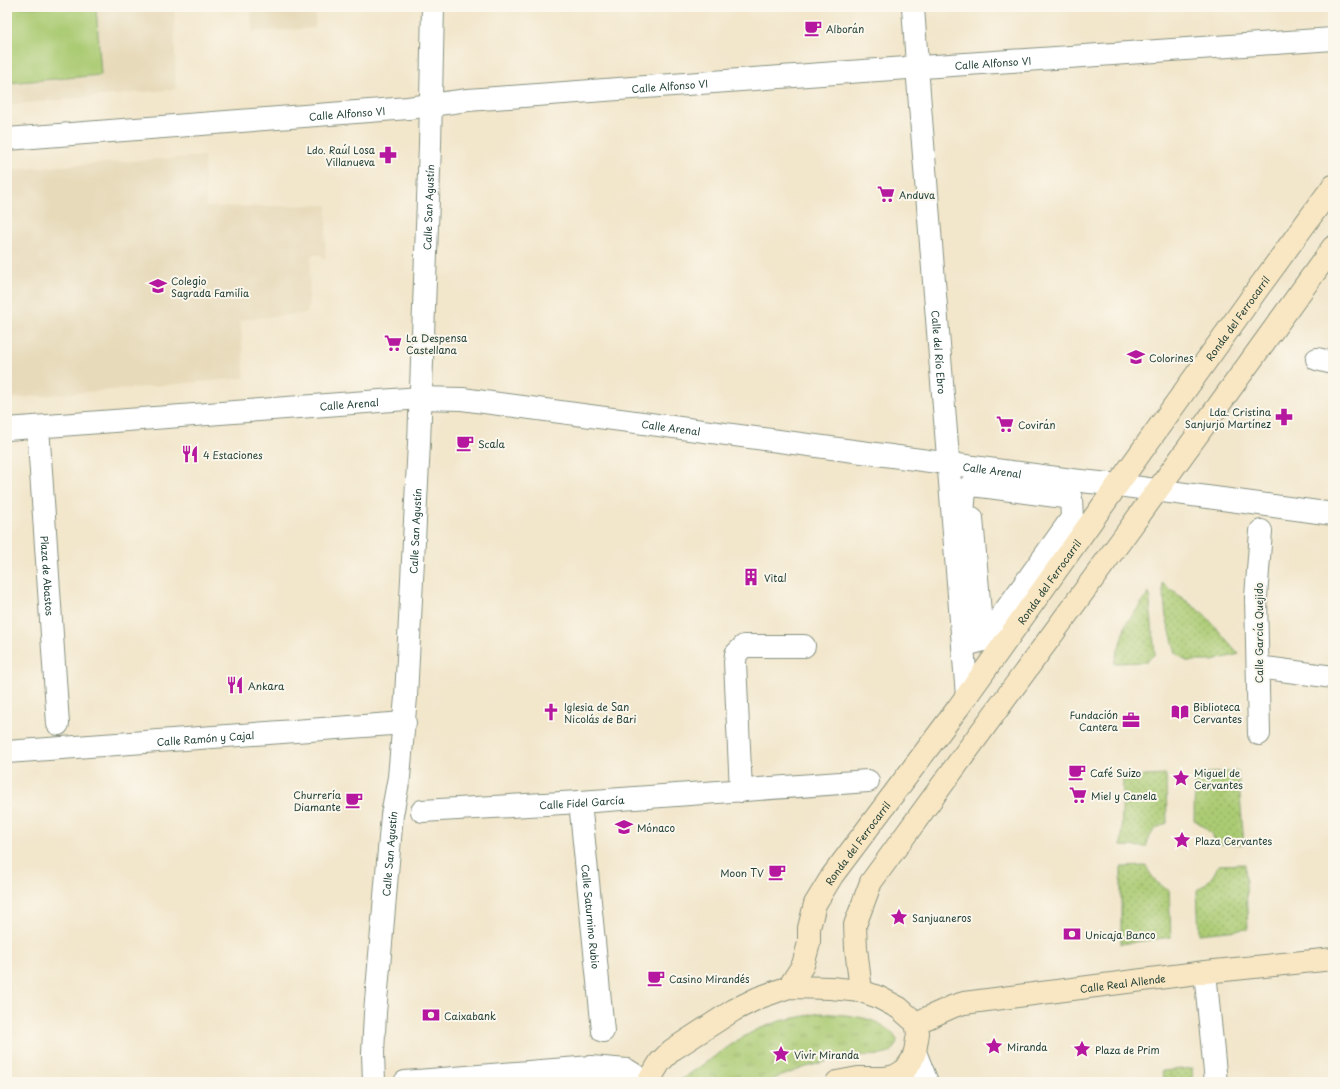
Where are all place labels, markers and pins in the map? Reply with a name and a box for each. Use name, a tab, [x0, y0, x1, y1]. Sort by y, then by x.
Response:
cafe icon: Alborán	[803, 18, 823, 38]
place label: Alborán	[826, 21, 864, 36]
place label: Ldo. Raúl Losa Villanueva	[307, 142, 376, 169]
pharmacy icon: Ldo. Raúl Losa Villanueva	[378, 145, 398, 165]
supermarket icon: Anduva	[876, 184, 896, 204]
place label: Anduva	[899, 187, 936, 202]
place label: Colegio Sagrada Familia	[171, 273, 250, 300]
school or university icon: Colegio Sagrada Familia	[148, 276, 168, 296]
place label: La Despensa Castellana	[406, 330, 468, 357]
supermarket icon: La Despensa Castellana	[383, 333, 403, 353]
school or university icon: Colorines	[1126, 347, 1146, 367]
place label: Colorines	[1149, 350, 1194, 365]
place label: Lda. Cristina Sanjurjo Martínez	[1185, 404, 1272, 431]
pharmacy icon: Lda. Cristina Sanjurjo Martínez	[1274, 407, 1294, 427]
supermarket icon: Covirán	[995, 414, 1015, 434]
place label: Covirán	[1018, 417, 1055, 432]
cafe icon: Scala	[455, 433, 475, 453]
place label: Scala	[478, 436, 506, 451]
restaurant icon: 4 Estaciones	[180, 444, 200, 464]
place label: 4 Estaciones	[203, 447, 263, 462]
building icon: Vital	[741, 567, 761, 587]
place label: Vital	[764, 570, 787, 585]
restaurant icon: Ankara	[225, 675, 245, 695]
place label: Ankara	[248, 678, 285, 693]
place label: Iglesia de San Nicolás de Bari	[564, 699, 637, 726]
place label: Biblioteca Cervantes	[1193, 699, 1242, 726]
church icon: Iglesia de San Nicolás de Bari	[541, 702, 561, 722]
library icon: Biblioteca Cervantes	[1170, 702, 1190, 722]
place label: Fundación Cantera	[1069, 707, 1119, 734]
office icon: Fundación Cantera	[1121, 710, 1141, 730]
cafe icon: Café Suizo	[1067, 762, 1087, 782]
place label: Café Suizo	[1090, 765, 1142, 780]
place label: Miguel de Cervantes	[1194, 765, 1243, 792]
place icon: Miguel de Cervantes	[1171, 768, 1191, 788]
supermarket icon: Miel y Canela	[1068, 785, 1088, 805]
place label: Churrería Diamante	[293, 787, 342, 814]
place label: Miel y Canela	[1091, 788, 1158, 803]
cafe icon: Churrería Diamante	[344, 790, 364, 810]
school or university icon: Mónaco	[614, 817, 634, 837]
place label: Mónaco	[637, 820, 676, 835]
place icon: Plaza Cervantes	[1172, 830, 1192, 850]
place label: Plaza Cervantes	[1195, 833, 1273, 848]
cafe icon: Moon TV	[767, 862, 787, 882]
place label: Moon TV	[720, 865, 764, 880]
place icon: Sanjuaneros	[889, 907, 909, 927]
place label: Sanjuaneros	[912, 910, 972, 925]
bank icon: Unicaja Banco	[1062, 924, 1082, 944]
place label: Unicaja Banco	[1085, 927, 1156, 942]
cafe icon: Casino Mirandés	[646, 968, 666, 988]
place label: Casino Mirandés	[669, 971, 750, 986]
bank icon: Caixabank	[421, 1005, 441, 1025]
place label: Caixabank	[444, 1008, 496, 1023]
place icon: Miranda	[984, 1036, 1004, 1056]
place label: Miranda	[1007, 1039, 1048, 1054]
place icon: Plaza de Prim	[1072, 1039, 1092, 1059]
place label: Plaza de Prim	[1095, 1042, 1160, 1057]
place icon: Vivir Miranda	[771, 1044, 791, 1064]
place label: Vivir Miranda	[794, 1047, 860, 1062]

